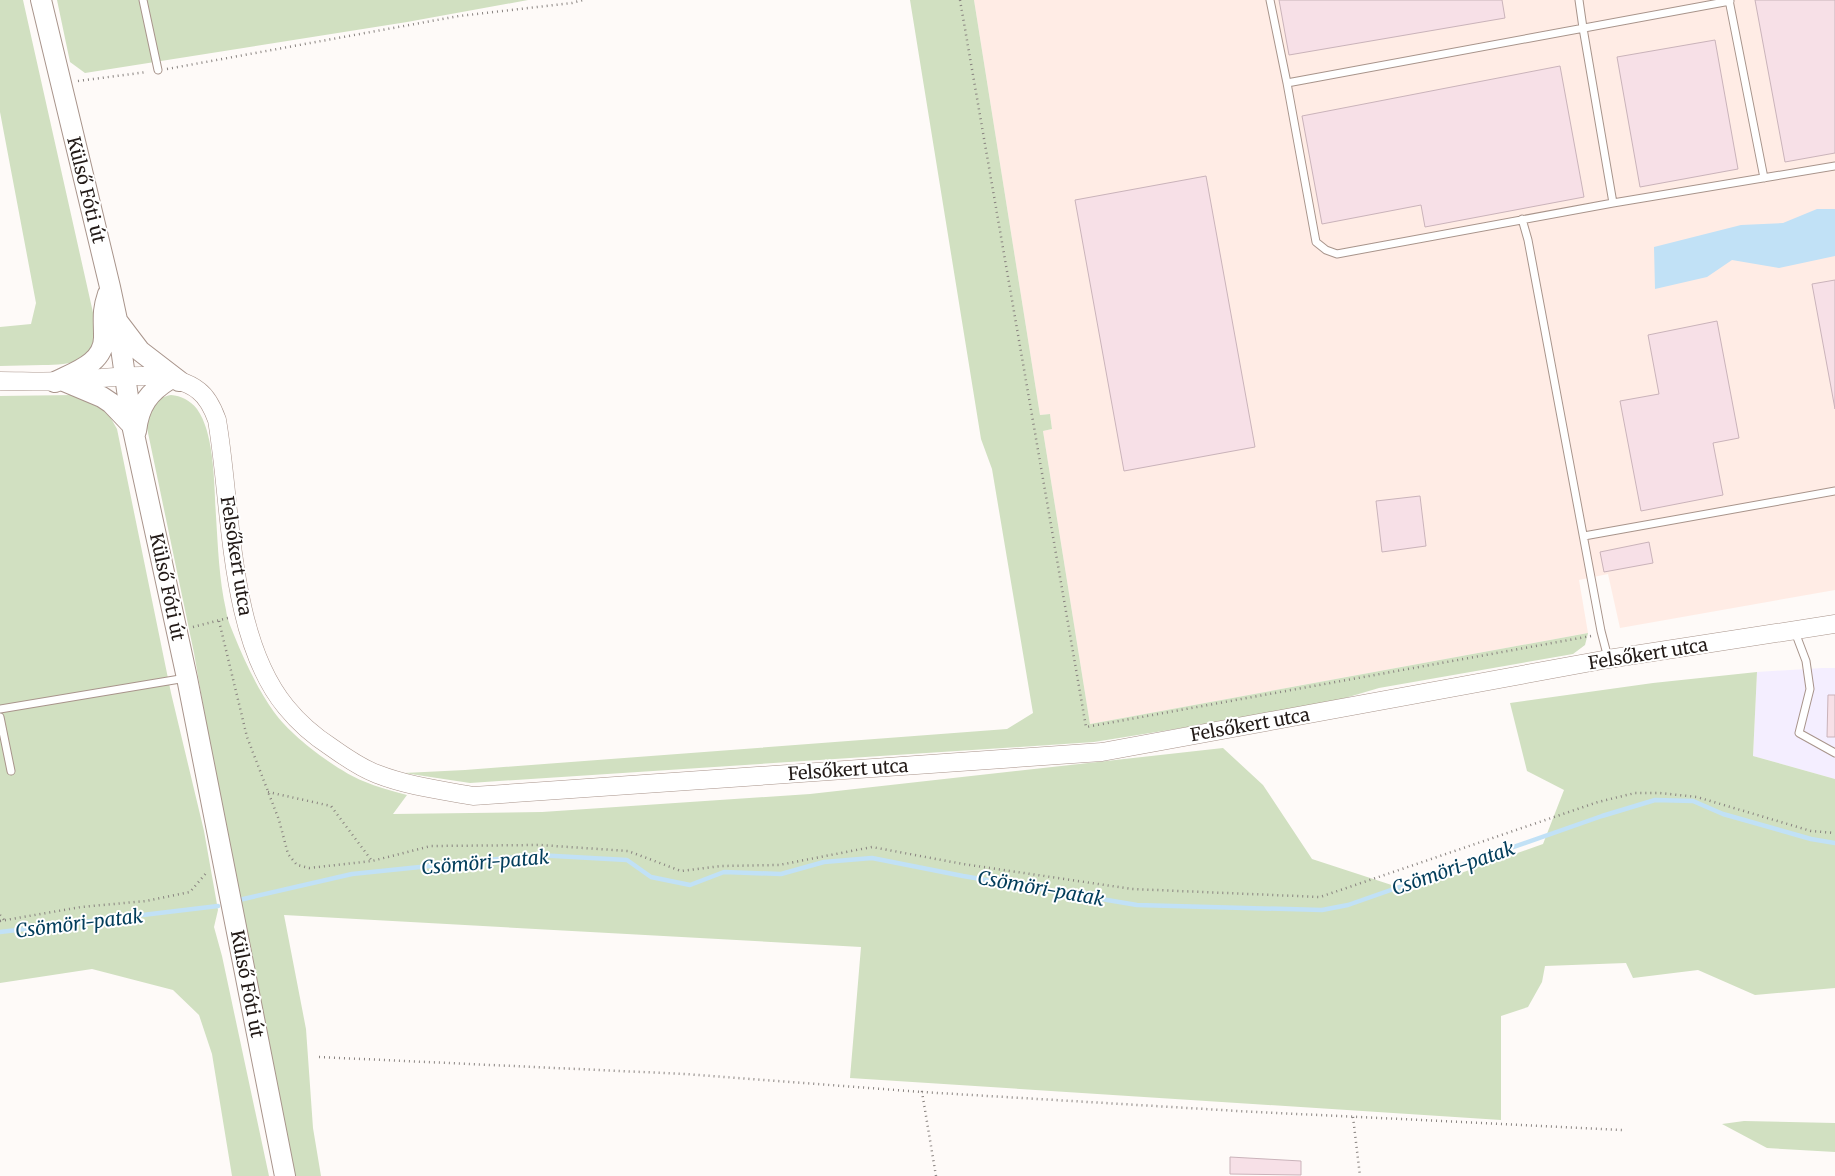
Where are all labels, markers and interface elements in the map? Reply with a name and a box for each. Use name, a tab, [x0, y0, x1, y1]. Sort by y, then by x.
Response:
street label: Külső Fóti út	[62, 134, 111, 246]
street label: Felsőkert utca	[216, 494, 257, 618]
street label: Külső Fóti út	[145, 531, 190, 643]
street label: Felsőkert utca	[1586, 633, 1710, 674]
street label: Felsőkert utca	[1188, 703, 1312, 746]
street label: Felsőkert utca	[787, 754, 909, 785]
water label: Csömöri-patak	[1388, 836, 1518, 900]
water label: Csömöri-patak	[420, 844, 551, 880]
water label: Csömöri-patak	[976, 865, 1107, 911]
water label: Csömöri-patak	[14, 903, 145, 943]
street label: Külső Fóti út	[226, 928, 269, 1040]

